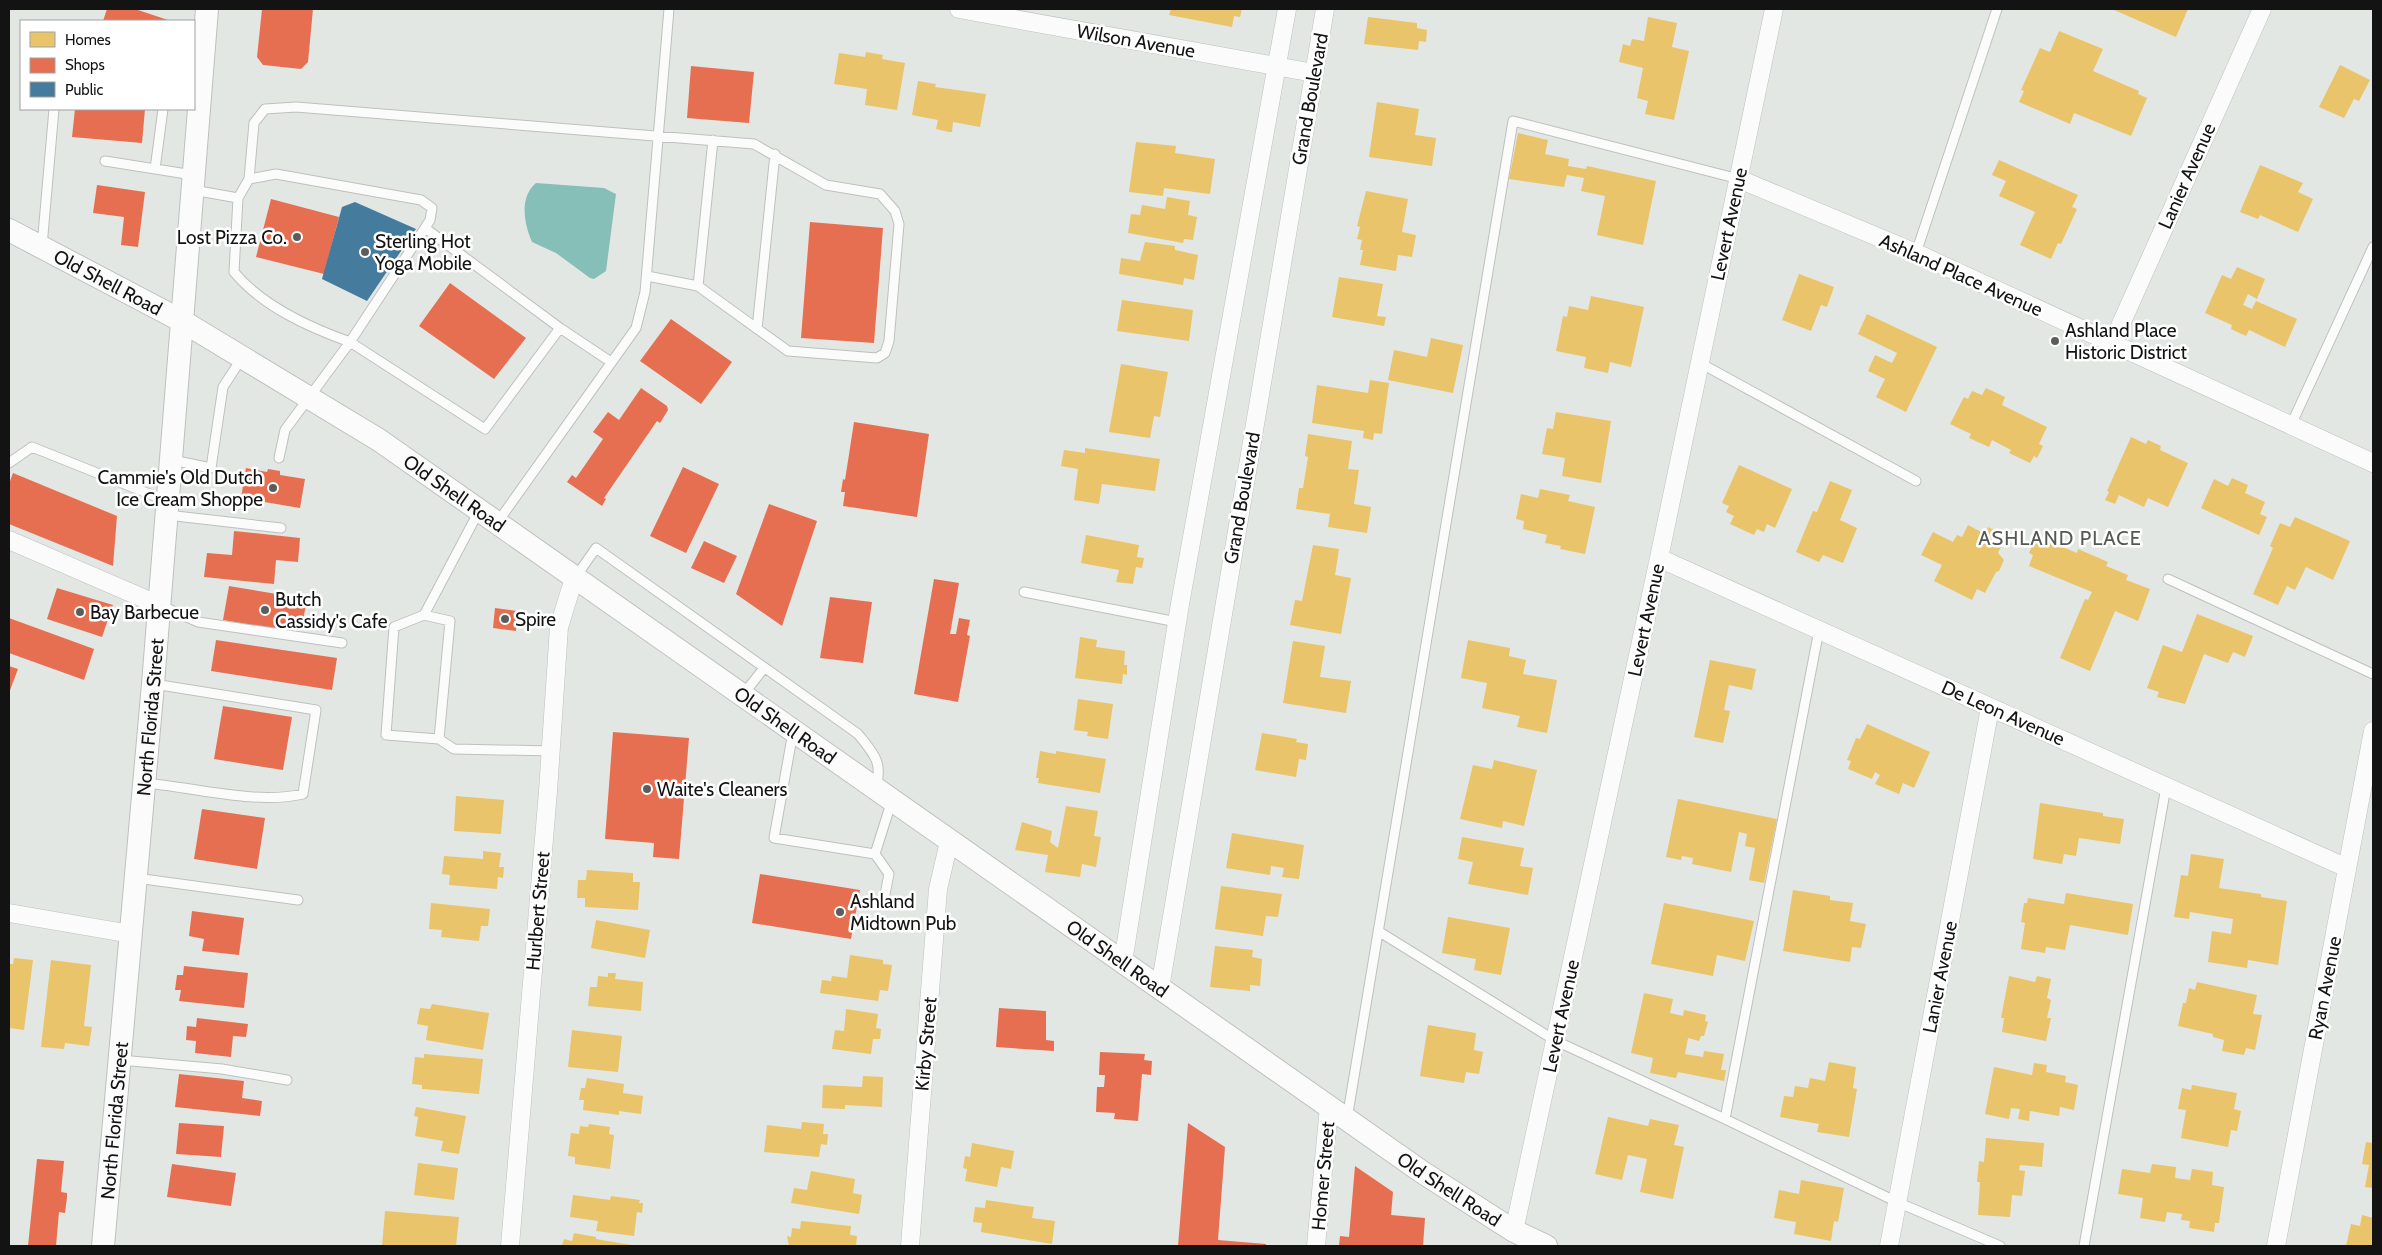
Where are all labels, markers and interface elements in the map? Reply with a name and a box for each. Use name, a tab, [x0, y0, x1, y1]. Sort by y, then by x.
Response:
street label: Wilson Avenue	[1075, 19, 1197, 63]
legend	[20, 20, 195, 110]
text: Homes	[65, 31, 111, 49]
street label: Grand Boulevard	[1287, 31, 1333, 167]
text: Shops	[65, 56, 105, 74]
text: Public	[65, 81, 103, 99]
street label: Lanier Avenue	[2153, 119, 2221, 233]
street label: Levert Avenue	[1706, 165, 1752, 283]
place label: Lost Pizza Co.	[177, 226, 287, 249]
street label: Ashland Place Avenue	[1876, 229, 2046, 321]
place label: Sterling Hot Yoga Mobile	[374, 230, 472, 275]
marker: Lost Pizza Co.	[291, 231, 303, 243]
street label: Old Shell Road	[50, 244, 166, 320]
marker: Sterling Hot Yoga Mobile	[359, 246, 371, 258]
place label: Ashland Place Historic District	[2065, 319, 2187, 364]
marker: Ashland Place Historic District	[2049, 335, 2061, 347]
street label: Grand Boulevard	[1219, 430, 1265, 566]
street label: Old Shell Road	[399, 449, 510, 537]
place label: Cammie's Old Dutch Ice Cream Shoppe	[98, 466, 263, 511]
marker: Cammie's Old Dutch Ice Cream Shoppe	[267, 482, 279, 494]
district label: ASHLAND PLACE	[1978, 526, 2142, 550]
street label: Levert Avenue	[1623, 561, 1669, 679]
place label: Butch Cassidy's Cafe	[275, 588, 388, 633]
place label: Bay Barbecue	[90, 601, 199, 624]
marker: Butch Cassidy's Cafe	[259, 604, 271, 616]
marker: Bay Barbecue	[74, 606, 86, 618]
place label: Spire	[515, 608, 556, 631]
marker: Spire	[499, 613, 511, 625]
street label: North Florida Street	[132, 637, 168, 797]
street label: De Leon Avenue	[1938, 676, 2068, 751]
street label: Old Shell Road	[730, 681, 841, 769]
place label: Waite's Cleaners	[657, 778, 788, 801]
marker: Waite's Cleaners	[641, 783, 653, 795]
street label: Hurlbert Street	[521, 850, 555, 971]
place label: Ashland Midtown Pub	[850, 890, 956, 935]
marker: Ashland Midtown Pub	[834, 906, 846, 918]
street label: Old Shell Road	[1062, 915, 1173, 1002]
street label: Lanier Avenue	[1918, 919, 1962, 1035]
street label: Ryan Avenue	[2304, 934, 2346, 1042]
street label: Levert Avenue	[1538, 957, 1584, 1075]
street label: Kirby Street	[910, 995, 942, 1092]
street label: North Florida Street	[96, 1040, 133, 1200]
street label: Homer Street	[1307, 1120, 1339, 1231]
street label: Old Shell Road	[1393, 1147, 1505, 1231]

